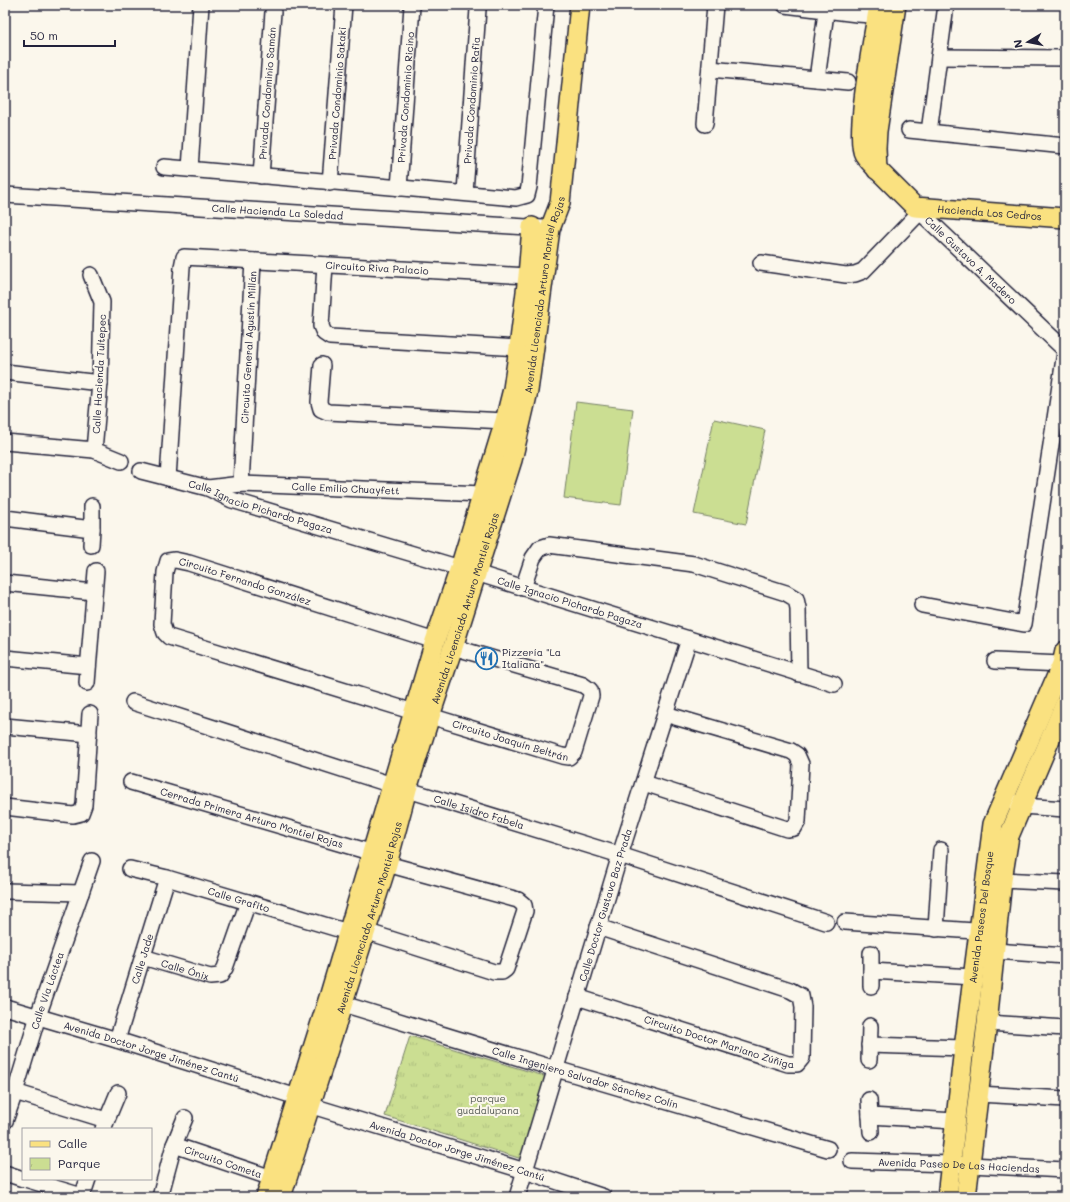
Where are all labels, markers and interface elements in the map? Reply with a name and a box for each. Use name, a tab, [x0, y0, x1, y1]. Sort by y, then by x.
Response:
scale bar	[24, 22, 115, 48]
north arrow	[1008, 22, 1048, 62]
street label: Privada Condominio Samán	[255, 26, 279, 160]
street label: Privada Condominio Sakaki	[325, 26, 349, 160]
text: 50 m	[30, 27, 58, 43]
street label: Privada Condominio Ricino	[394, 31, 417, 163]
street label: Privada Condominio Rafia	[460, 36, 483, 164]
text: N	[1010, 38, 1026, 49]
street label: Avenida Licenciado Arturo Montiel Rojas	[521, 196, 568, 394]
street label: Calle Hacienda La Soledad	[211, 201, 344, 223]
street label: Hacienda Los Cedros	[937, 202, 1042, 223]
street label: Calle Gustavo A. Madero	[922, 213, 1020, 307]
street label: Circuito Riva Palacio	[325, 258, 429, 278]
street label: Circuito General Agustín Millán	[237, 271, 259, 424]
street label: Calle Hacienda Tultepec	[89, 314, 109, 434]
street label: Calle Ignacio Pichardo Pagaza	[187, 476, 334, 537]
street label: Calle Emilio Chuayfett	[291, 479, 400, 498]
street label: Avenida Licenciado Arturo Montiel Rojas	[428, 511, 502, 706]
street label: Circuito Fernando González	[178, 554, 313, 608]
street label: Calle Ignacio Pichardo Pagaza	[495, 573, 644, 631]
restaurant icon: Pizzería "La Italiana"	[474, 645, 500, 671]
place label: Pizzería "La Italiana"	[502, 645, 561, 671]
street label: Circuito Joaquín Beltrán	[451, 716, 569, 764]
street label: Cerrada Primera Arturo Montiel Rojas	[159, 784, 345, 851]
street label: Calle Isidro Fabela	[432, 791, 526, 832]
street label: Avenida Licenciado Arturo Montiel Rojas	[333, 820, 405, 1015]
street label: Calle Doctor Gustavo Baz Prada	[575, 827, 635, 983]
street label: Avenida Paseos Del Bosque	[965, 850, 996, 984]
street label: Calle Grafito	[206, 884, 271, 915]
street label: Calle Jade	[128, 932, 156, 986]
street label: Calle Vía Láctea	[27, 950, 67, 1031]
street label: Calle Ónix	[159, 956, 211, 983]
street label: Circuito Doctor Mariano Zúñiga	[642, 1012, 794, 1071]
street label: Avenida Doctor Jorge Jiménez Cantú	[62, 1018, 241, 1085]
street label: Calle Ingeniero Salvador Sánchez Colín	[490, 1043, 680, 1112]
park label: parque guadalupana	[457, 1091, 519, 1117]
street label: Avenida Doctor Jorge Jiménez Cantú	[368, 1117, 547, 1184]
legend	[22, 1128, 152, 1180]
text: Calle	[58, 1135, 88, 1151]
street label: Circuito Cometa	[183, 1142, 264, 1181]
text: Parque	[58, 1155, 101, 1171]
street label: Avenida Paseo De Las Haciendas	[878, 1155, 1040, 1176]

